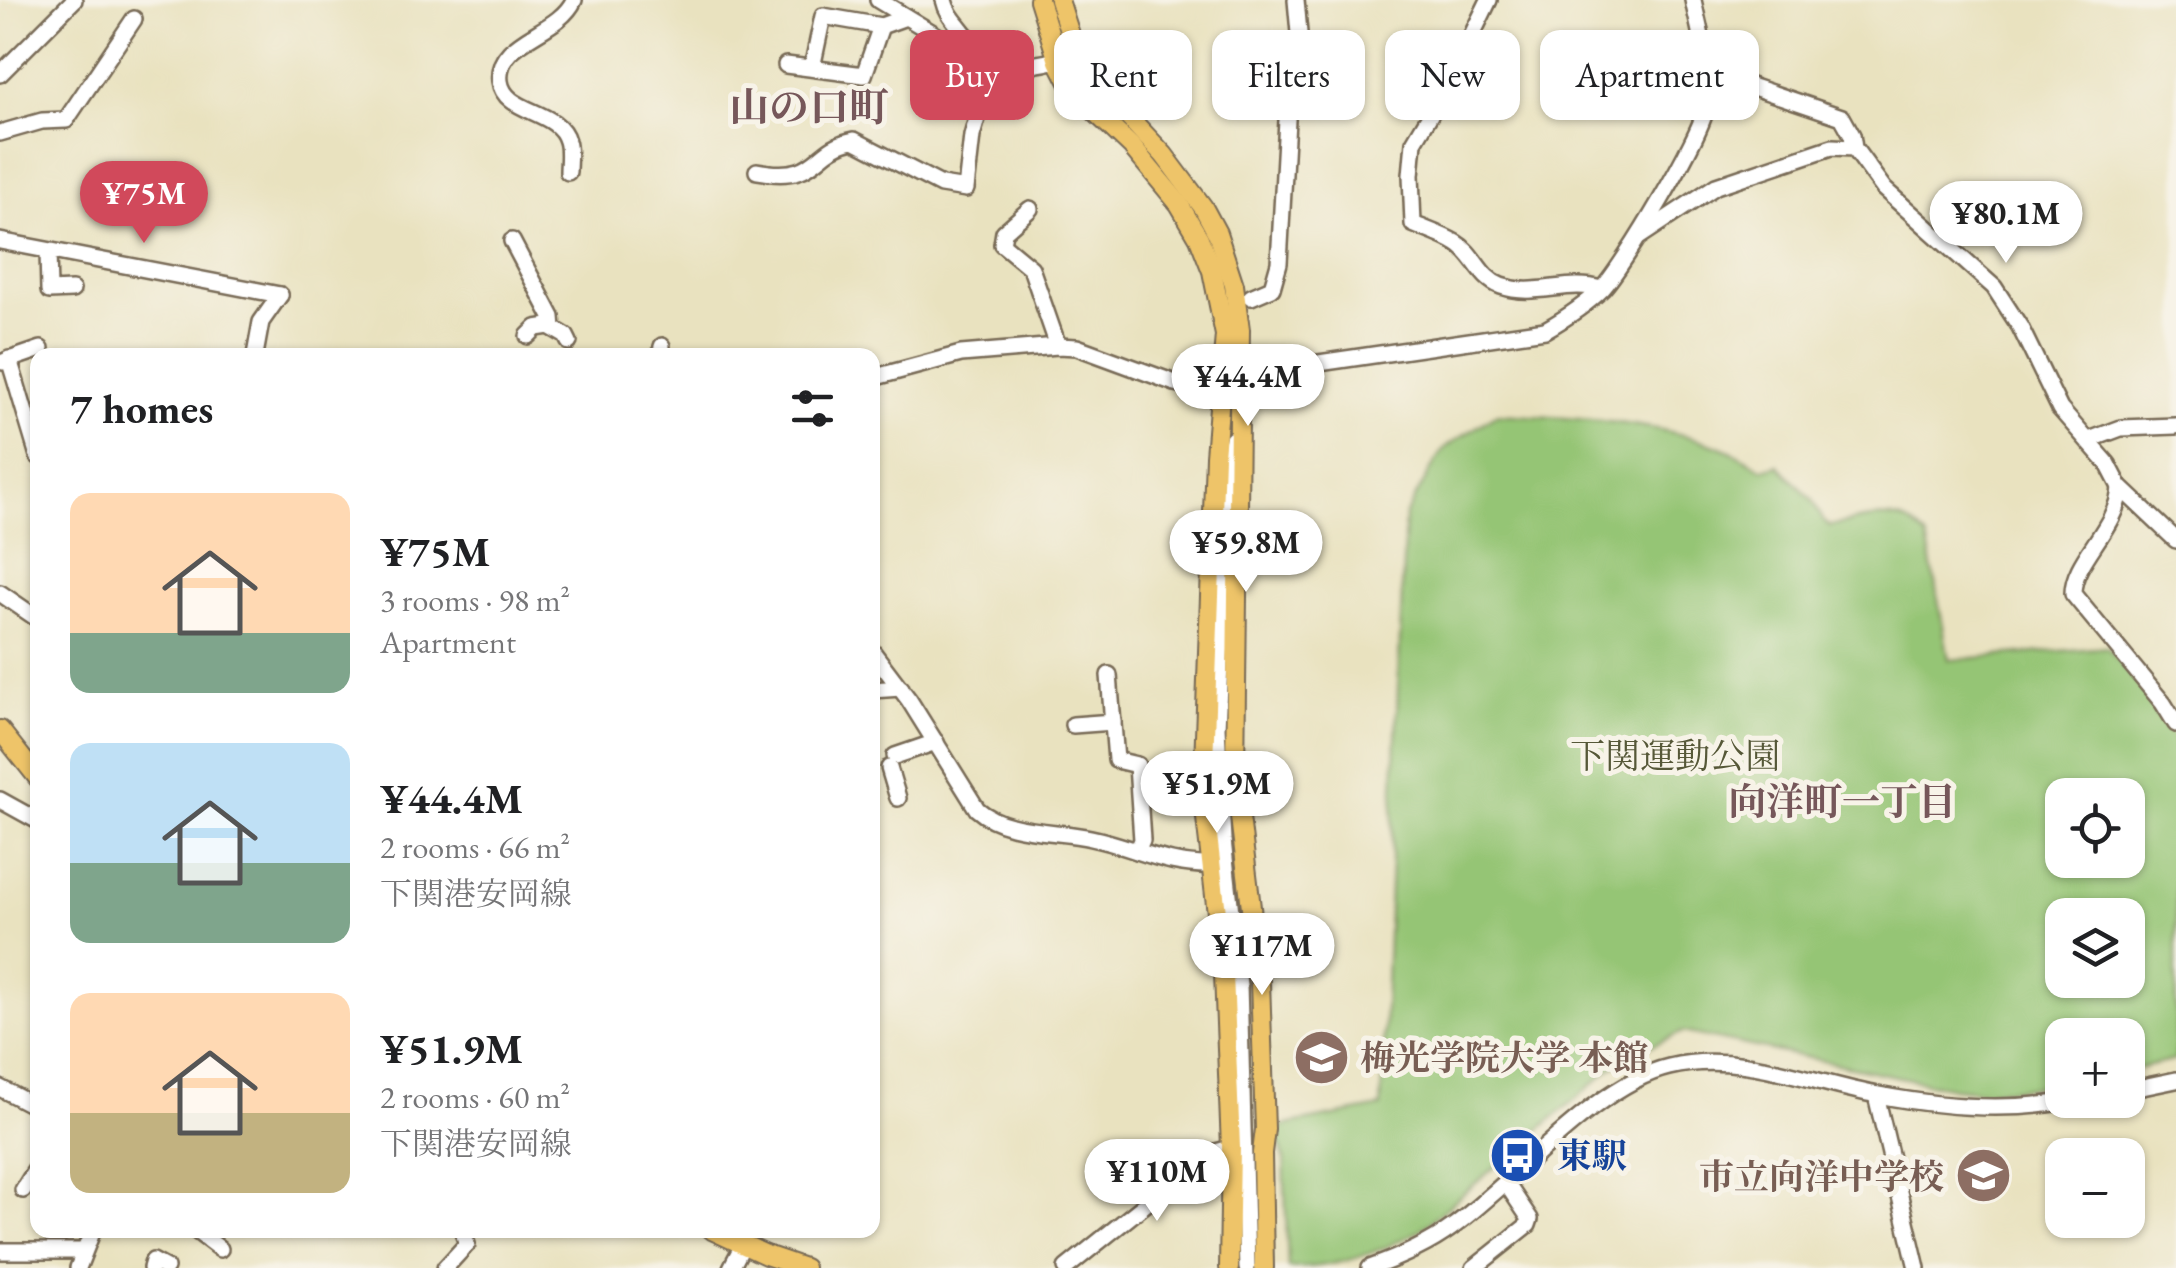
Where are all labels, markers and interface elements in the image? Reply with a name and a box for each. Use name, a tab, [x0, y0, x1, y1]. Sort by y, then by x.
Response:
chip: Buy	[910, 30, 1034, 120]
chip: Rent	[1054, 30, 1192, 120]
chip: Filters	[1212, 30, 1365, 120]
chip: New	[1385, 30, 1520, 120]
chip: Apartment	[1540, 30, 1759, 120]
district label: 山の口町	[729, 81, 889, 133]
pin: ¥75M	[85, 161, 203, 246]
text: ¥75M	[102, 172, 186, 214]
pin: ¥80.1M	[1925, 181, 2087, 266]
text: ¥80.1M	[1952, 192, 2060, 234]
pin: ¥44.4M	[1167, 344, 1329, 429]
text: ¥44.4M	[1194, 355, 1302, 397]
text: 7 homes	[70, 381, 213, 436]
icon: filters	[785, 381, 840, 436]
pin: ¥59.8M	[1165, 510, 1327, 595]
text: ¥59.8M	[1192, 521, 1300, 563]
text: ¥75M	[380, 524, 490, 579]
icon: home	[150, 533, 270, 653]
text: 3 rooms · 98 m²	[380, 579, 570, 621]
text: Apartment	[380, 621, 516, 663]
park label: 下関運動公園	[1570, 733, 1780, 778]
pin: ¥51.9M	[1136, 751, 1298, 836]
text: ¥51.9M	[1163, 762, 1271, 804]
text: ¥44.4M	[380, 771, 523, 826]
district label: 向洋町一丁目	[1728, 777, 1956, 826]
map controls	[2045, 778, 2145, 1238]
button: locate	[2045, 778, 2145, 878]
icon: home	[150, 783, 270, 903]
text: 2 rooms · 66 m²	[380, 826, 570, 868]
text: 下関港安岡線	[380, 873, 572, 915]
button: layers	[2045, 898, 2145, 998]
pin: ¥117M	[1192, 913, 1332, 998]
text: ¥117M	[1211, 924, 1313, 966]
button: +	[2045, 1018, 2145, 1118]
text: ¥51.9M	[380, 1021, 523, 1076]
school or university icon: 梅光学院大学 本館	[1291, 1027, 1351, 1087]
icon: home	[150, 1033, 270, 1153]
place label: 梅光学院大学 本館	[1360, 1035, 1648, 1080]
text: 2 rooms · 60 m²	[380, 1076, 570, 1118]
text: 下関港安岡線	[380, 1123, 572, 1165]
bus stop icon: 東駅	[1488, 1125, 1548, 1185]
place label: 東駅	[1557, 1133, 1627, 1178]
button: −	[2045, 1138, 2145, 1238]
pin: ¥110M	[1087, 1139, 1227, 1224]
school or university icon: 市立向洋中学校	[1953, 1146, 2013, 1206]
text: ¥110M	[1106, 1150, 1208, 1192]
place label: 市立向洋中学校	[1699, 1154, 1944, 1199]

